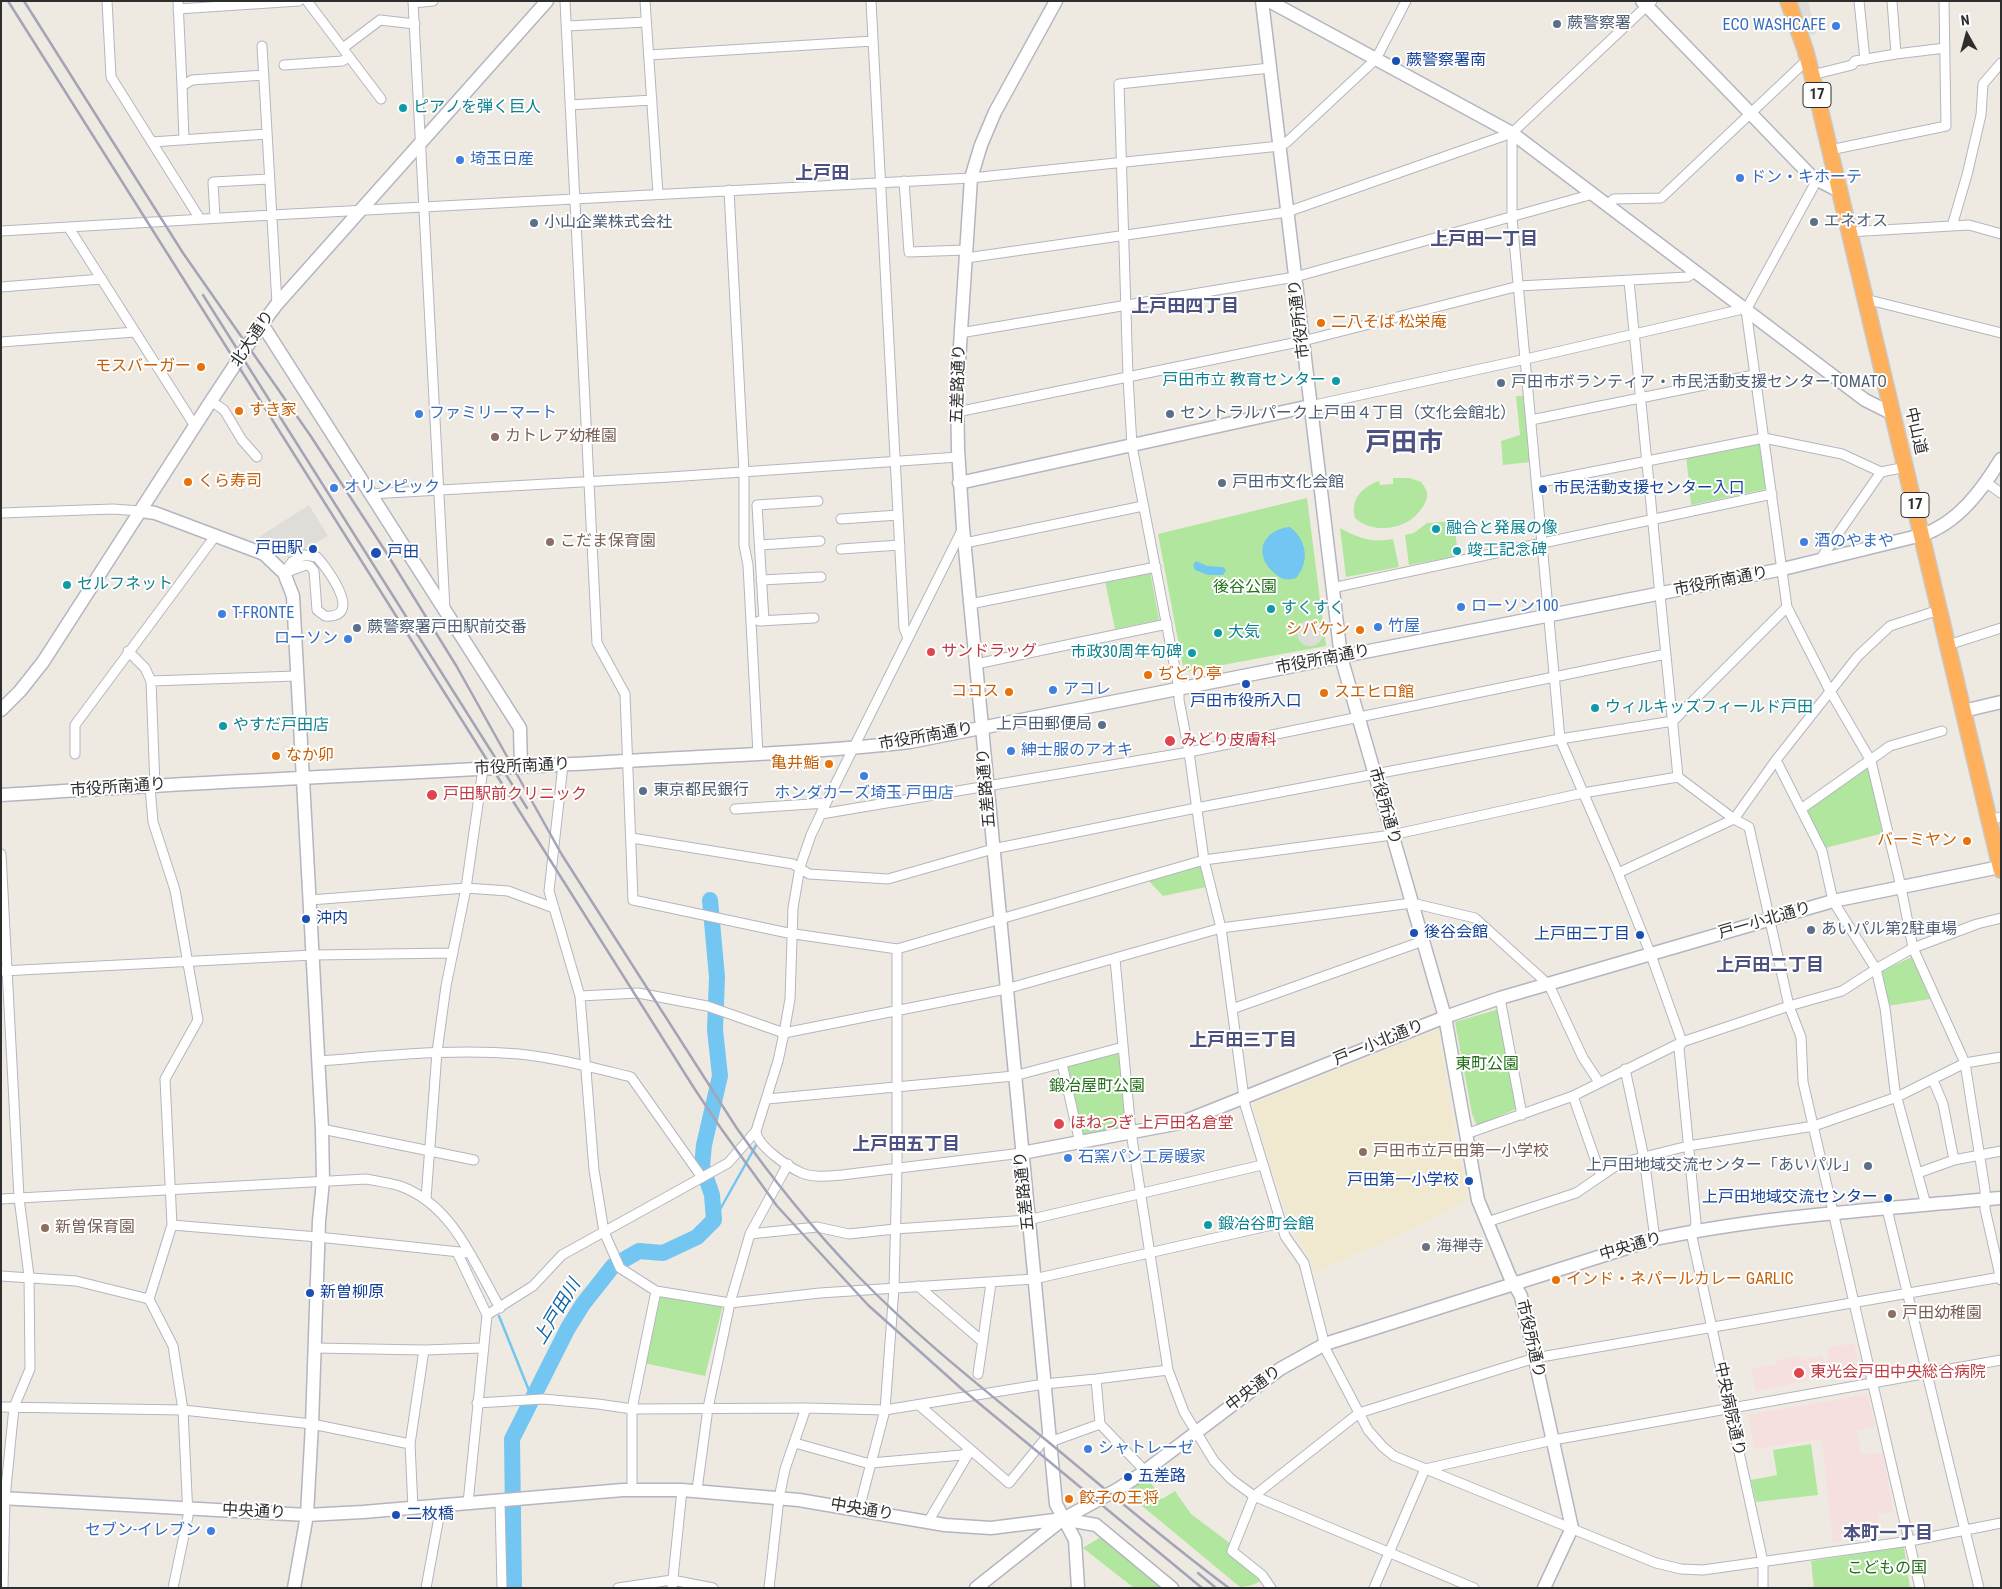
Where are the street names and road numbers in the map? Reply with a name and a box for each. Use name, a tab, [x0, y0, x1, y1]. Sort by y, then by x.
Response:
road number: 17	[1803, 82, 1831, 108]
street label: 市役所通り	[1286, 278, 1314, 360]
street label: 北大通り	[227, 307, 279, 371]
street label: 五差路通り	[948, 344, 970, 424]
street label: 中山道	[1900, 405, 1930, 457]
road number: 17	[1901, 492, 1929, 518]
street label: 市役所南通り	[1672, 563, 1770, 601]
street label: 市役所南通り	[1274, 641, 1372, 679]
street label: 市役所南通り	[877, 719, 975, 755]
street label: 五差路通り	[974, 747, 1000, 829]
street label: 市役所南通り	[474, 755, 570, 779]
street label: 市役所通り	[1364, 765, 1404, 847]
street label: 市役所南通り	[69, 775, 167, 801]
street label: 戸一小北通り	[1716, 899, 1814, 943]
street label: 戸一小北通り	[1331, 1016, 1427, 1070]
street label: 五差路通り	[1011, 1150, 1039, 1232]
street label: 中央通り	[1598, 1229, 1664, 1265]
street label: 市役所通り	[1512, 1298, 1548, 1380]
street label: 中央病院通り	[1710, 1360, 1748, 1458]
street label: 中央通り	[1223, 1362, 1285, 1416]
street label: 中央通り	[829, 1495, 895, 1525]
street label: 中央通り	[222, 1501, 286, 1523]

